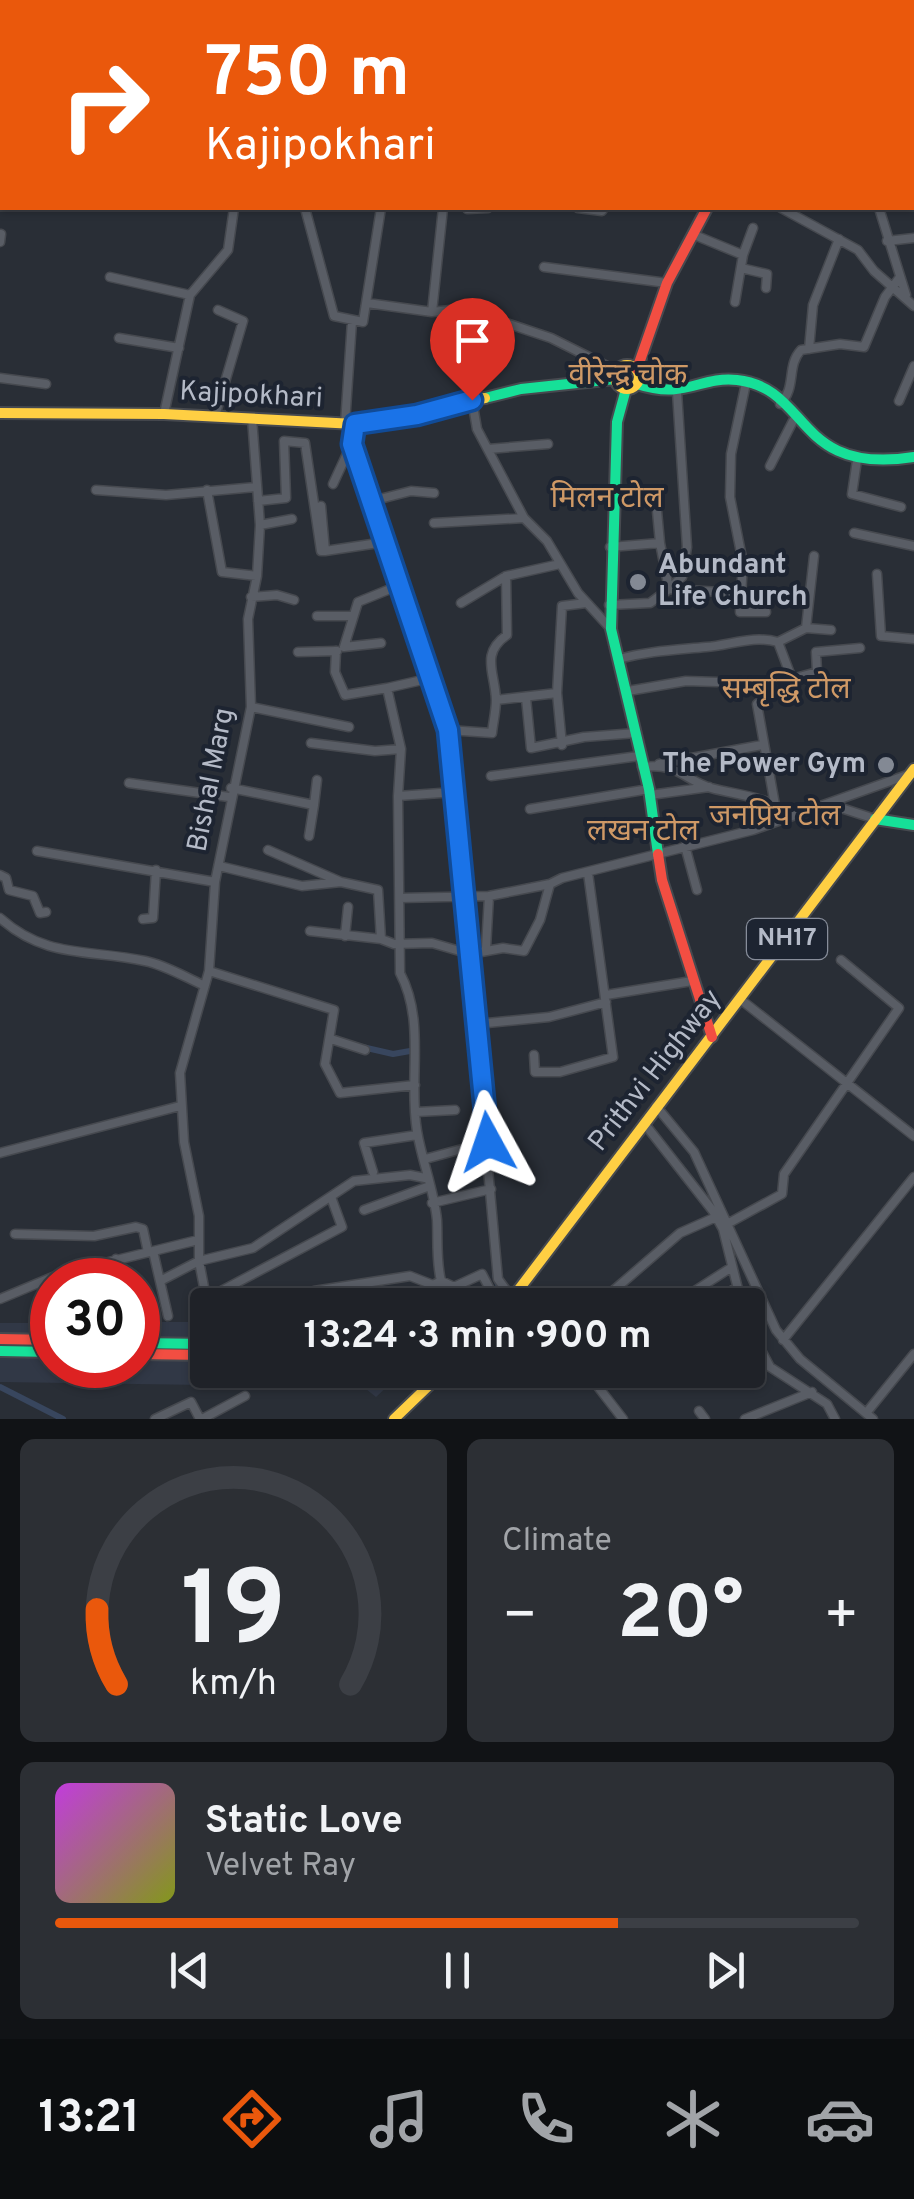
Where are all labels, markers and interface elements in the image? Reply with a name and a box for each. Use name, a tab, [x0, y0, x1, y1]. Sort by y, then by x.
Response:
text: 750 m	[205, 32, 410, 121]
icon: right	[40, 40, 170, 170]
text: Kajipokhari	[205, 119, 436, 176]
pin	[430, 298, 515, 401]
icon: arrive	[445, 313, 500, 368]
district label: वीरेन्द्र चोक	[569, 356, 688, 395]
street label: Kajipokhari	[178, 374, 324, 418]
district label: मिलन टोल	[551, 480, 664, 518]
place label: Abundant Life Church	[658, 548, 808, 616]
marker: Abundant Life Church	[627, 571, 649, 593]
district label: सम्बृद्धि टोल	[721, 671, 851, 709]
street label: Bishal Marg	[180, 705, 244, 855]
place label: The Power Gym	[662, 747, 866, 783]
marker: The Power Gym	[875, 754, 897, 776]
district label: जनप्रिय टोल	[709, 798, 841, 836]
district label: लखन टोल	[587, 813, 700, 851]
road number: NH17	[747, 919, 827, 959]
street label: Prithvi Highway	[581, 983, 731, 1159]
position arrow	[436, 1090, 540, 1194]
speed limit sign: 30	[30, 1258, 160, 1388]
text: 13:24 · 3 min · 900 m	[303, 1313, 652, 1362]
text: Climate	[502, 1522, 612, 1562]
text: 19	[181, 1550, 286, 1682]
text: 20°	[617, 1570, 744, 1665]
text: −	[502, 1583, 537, 1653]
text: +	[824, 1583, 859, 1653]
text: km/h	[190, 1662, 277, 1708]
text: Static Love	[205, 1798, 403, 1847]
text: Velvet Ray	[205, 1847, 356, 1887]
icon: previous	[162, 1943, 217, 1998]
icon: pause	[430, 1943, 485, 1998]
icon: next	[698, 1943, 753, 1998]
icon: directions	[217, 2084, 287, 2154]
icon: music	[364, 2084, 434, 2154]
icon: phone	[511, 2084, 581, 2154]
icon: climate	[658, 2084, 728, 2154]
icon: car	[805, 2084, 875, 2154]
text: 13:21	[39, 2091, 140, 2148]

